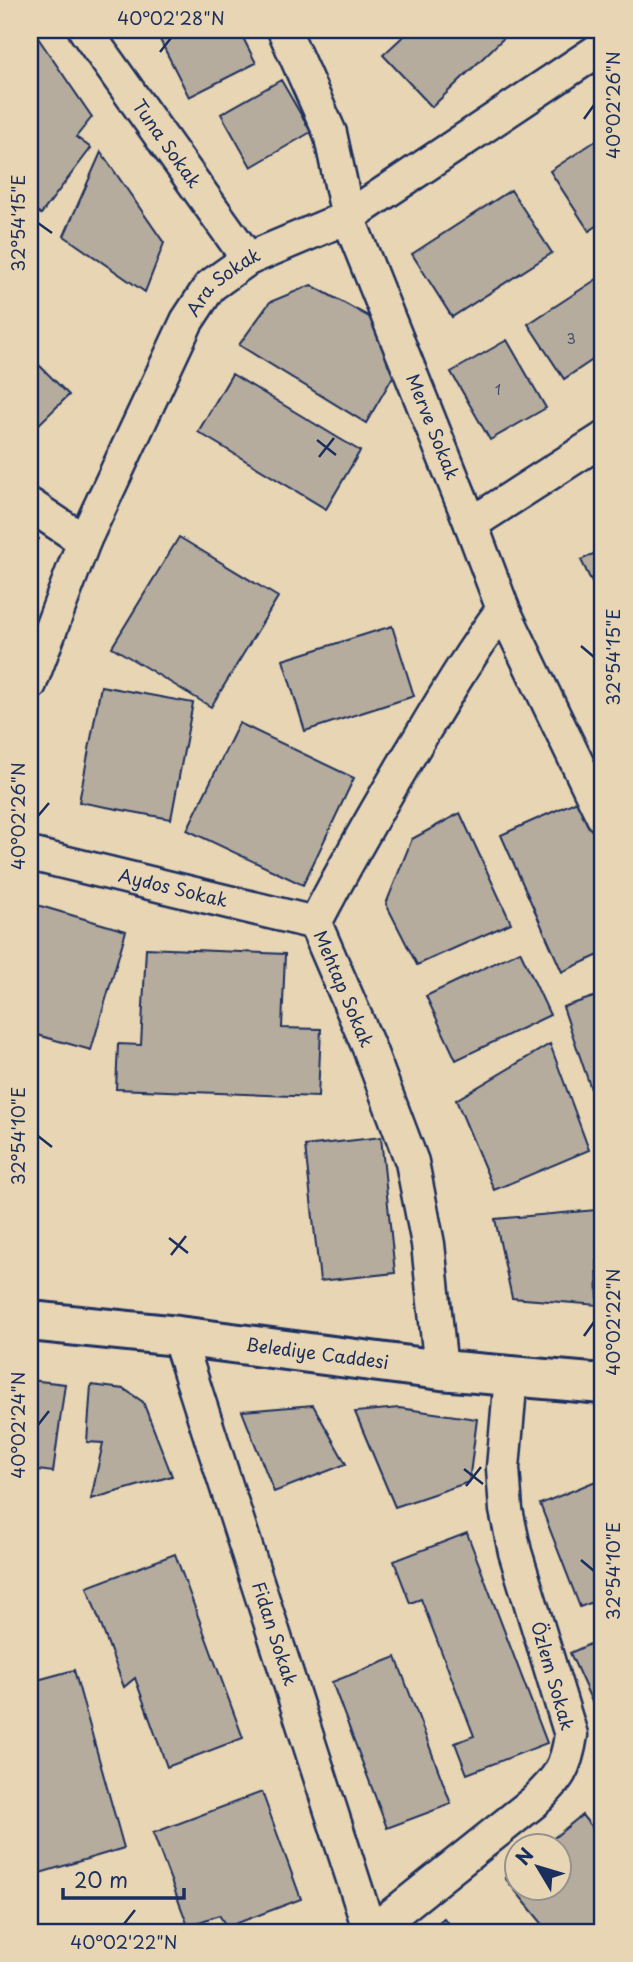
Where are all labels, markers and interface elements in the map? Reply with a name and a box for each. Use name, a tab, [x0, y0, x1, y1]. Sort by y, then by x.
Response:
text: 40°02'28"N	[117, 4, 225, 31]
text: 40°02'26"N	[599, 51, 626, 159]
street label: Tuna Sokak	[126, 93, 208, 193]
text: 32°54'15"E	[4, 174, 31, 272]
street label: Ara Sokak	[179, 240, 264, 321]
house number: 3	[566, 328, 576, 349]
street label: Merve Sokak	[400, 369, 467, 484]
house number: 1	[495, 379, 501, 400]
text: 32°54'15"E	[599, 608, 626, 706]
text: 40°02'26"N	[4, 762, 31, 870]
street label: Aydos Sokak	[116, 861, 231, 913]
street label: Mehtap Sokak	[308, 926, 381, 1051]
text: 32°54'10"E	[4, 1087, 31, 1185]
text: 40°02'22"N	[599, 1268, 626, 1376]
street label: Belediye Caddesi	[244, 1330, 390, 1375]
text: 40°02'24"N	[4, 1371, 31, 1479]
text: 32°54'10"E	[599, 1522, 626, 1620]
street label: Fidan Sokak	[246, 1578, 305, 1689]
street label: Özlem Sokak	[525, 1618, 582, 1733]
north arrow	[504, 1832, 574, 1902]
text: N	[508, 1841, 539, 1870]
scale bar	[63, 1857, 184, 1901]
text: 20 m	[74, 1863, 128, 1895]
text: 40°02'22"N	[70, 1928, 178, 1955]

